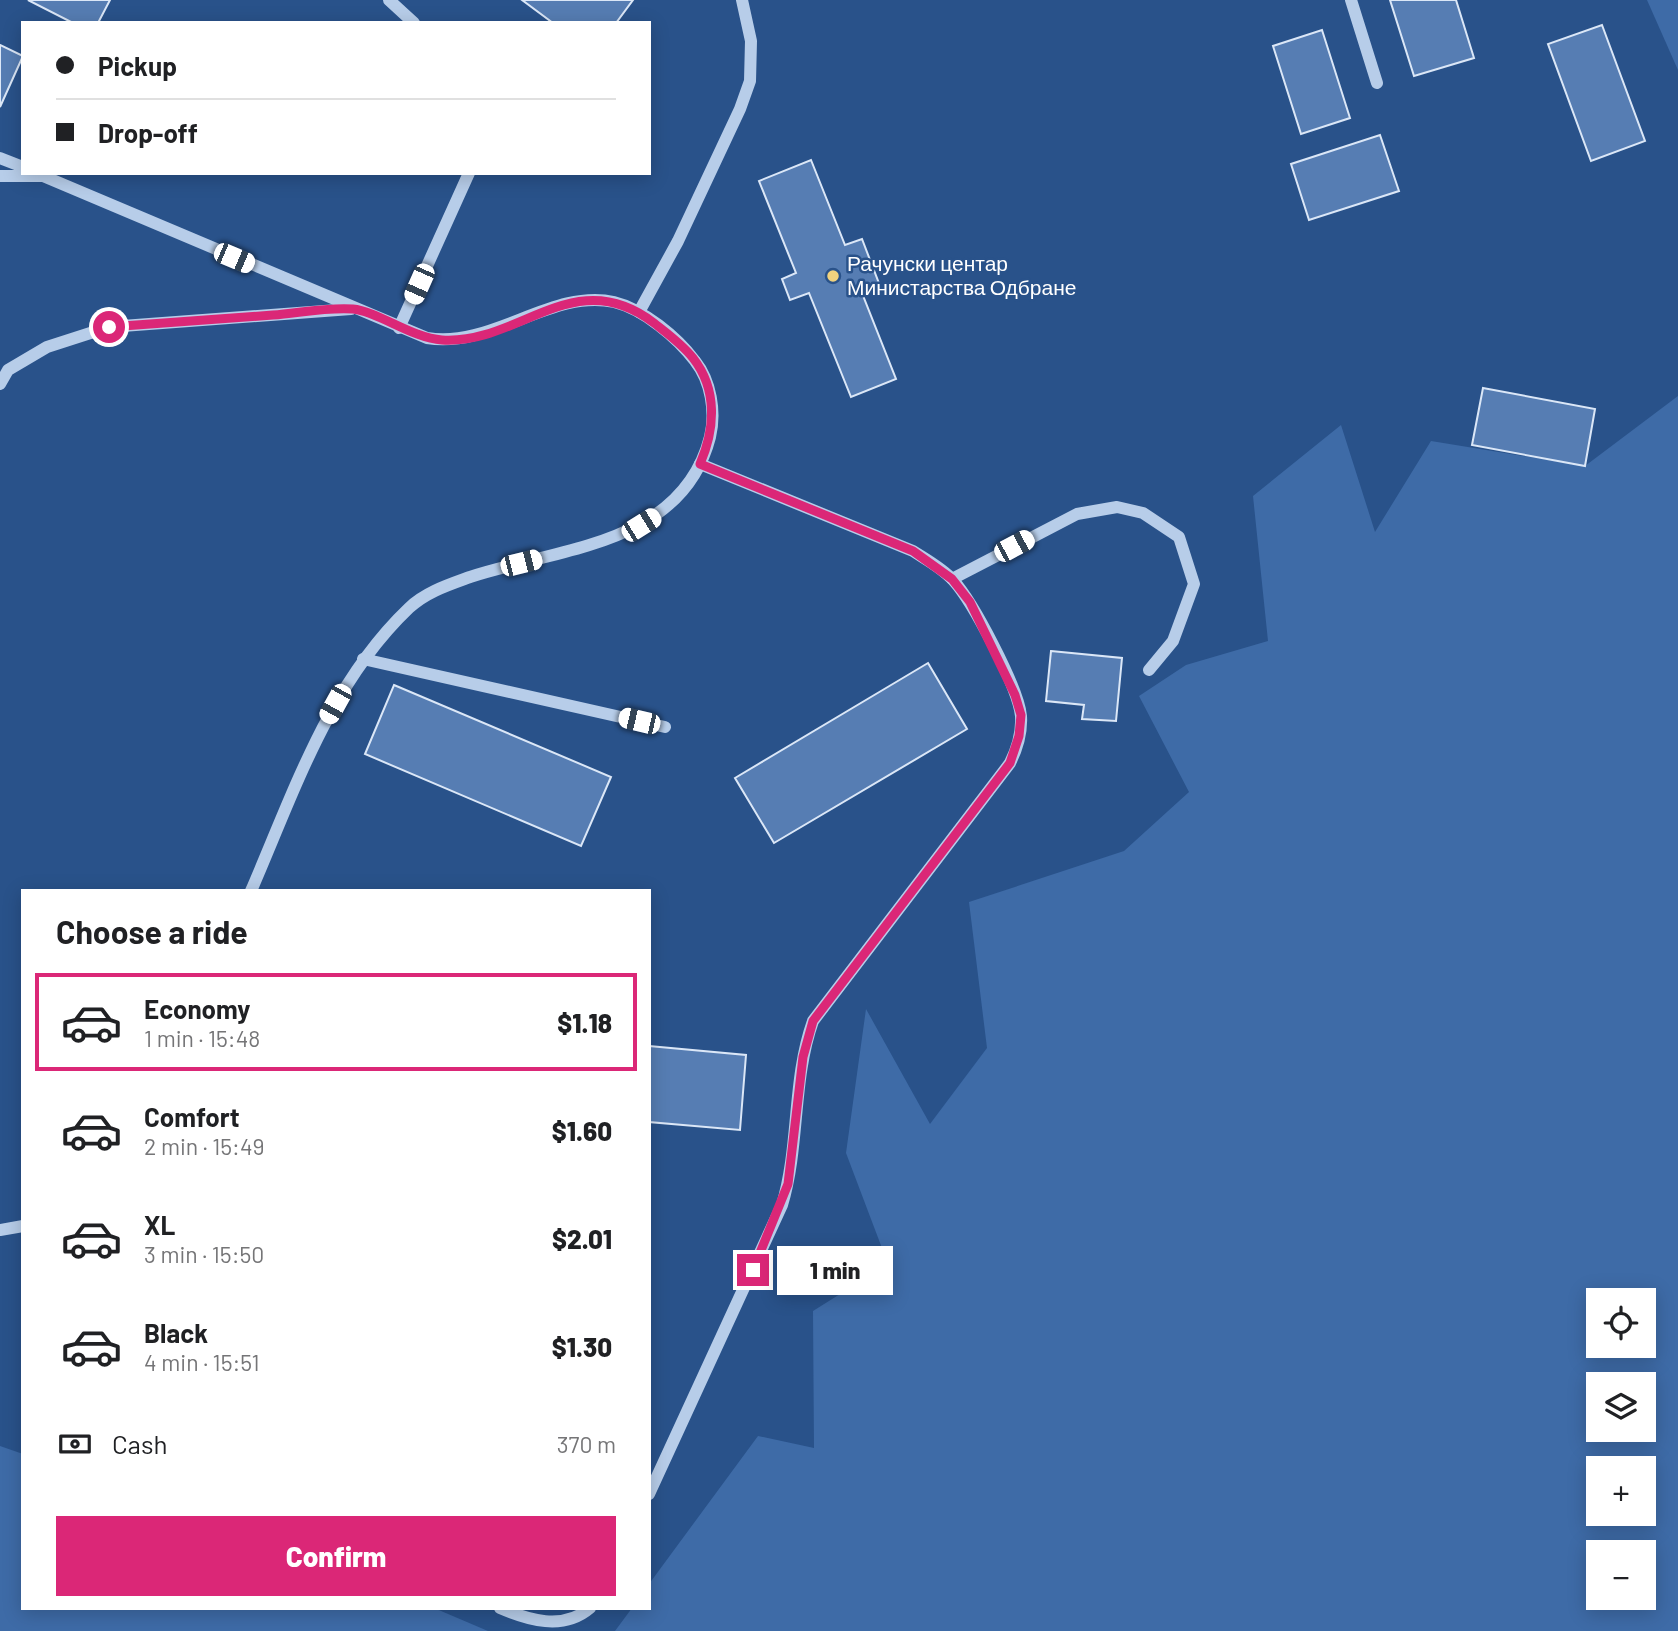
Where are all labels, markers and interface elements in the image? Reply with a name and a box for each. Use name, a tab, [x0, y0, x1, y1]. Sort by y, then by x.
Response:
text: Pickup	[98, 50, 177, 81]
text: Drop-off	[98, 117, 198, 148]
car	[211, 240, 258, 276]
place label: Рачунски центар Министарства Одбране	[847, 250, 1077, 299]
car	[401, 261, 438, 307]
marker: Рачунски центар Министарства Одбране	[825, 268, 841, 284]
route start	[93, 311, 125, 343]
car	[618, 505, 665, 545]
car	[991, 527, 1038, 565]
car	[499, 548, 544, 578]
car	[316, 681, 355, 727]
car	[617, 706, 662, 736]
text: Choose a ride	[56, 912, 248, 950]
icon: car	[60, 991, 123, 1054]
text: Economy	[144, 993, 250, 1024]
text: $1.18	[557, 1007, 612, 1038]
text: 1 min · 15:48	[144, 1024, 260, 1052]
icon: car	[60, 1099, 123, 1162]
text: Comfort	[144, 1101, 240, 1132]
text: $1.60	[552, 1115, 612, 1146]
text: 2 min · 15:49	[144, 1132, 265, 1160]
icon: car	[60, 1207, 123, 1270]
text: XL	[144, 1209, 175, 1240]
text: $2.01	[552, 1223, 612, 1254]
text: 3 min · 15:50	[144, 1240, 264, 1268]
callout: 1 min	[778, 1246, 893, 1294]
route end	[737, 1254, 769, 1286]
text: 1 min	[810, 1256, 860, 1284]
map controls	[1586, 1288, 1656, 1610]
button: locate	[1586, 1288, 1656, 1358]
icon: car	[60, 1315, 123, 1378]
text: Black	[144, 1317, 208, 1348]
text: $1.30	[552, 1331, 612, 1362]
text: 4 min · 15:51	[144, 1348, 259, 1376]
button: layers	[1586, 1372, 1656, 1442]
icon: cash	[56, 1425, 94, 1463]
text: Cash	[112, 1428, 167, 1459]
text: 370 m	[557, 1430, 616, 1458]
button: +	[1586, 1456, 1656, 1526]
button: Confirm	[56, 1516, 616, 1596]
button: −	[1586, 1540, 1656, 1610]

